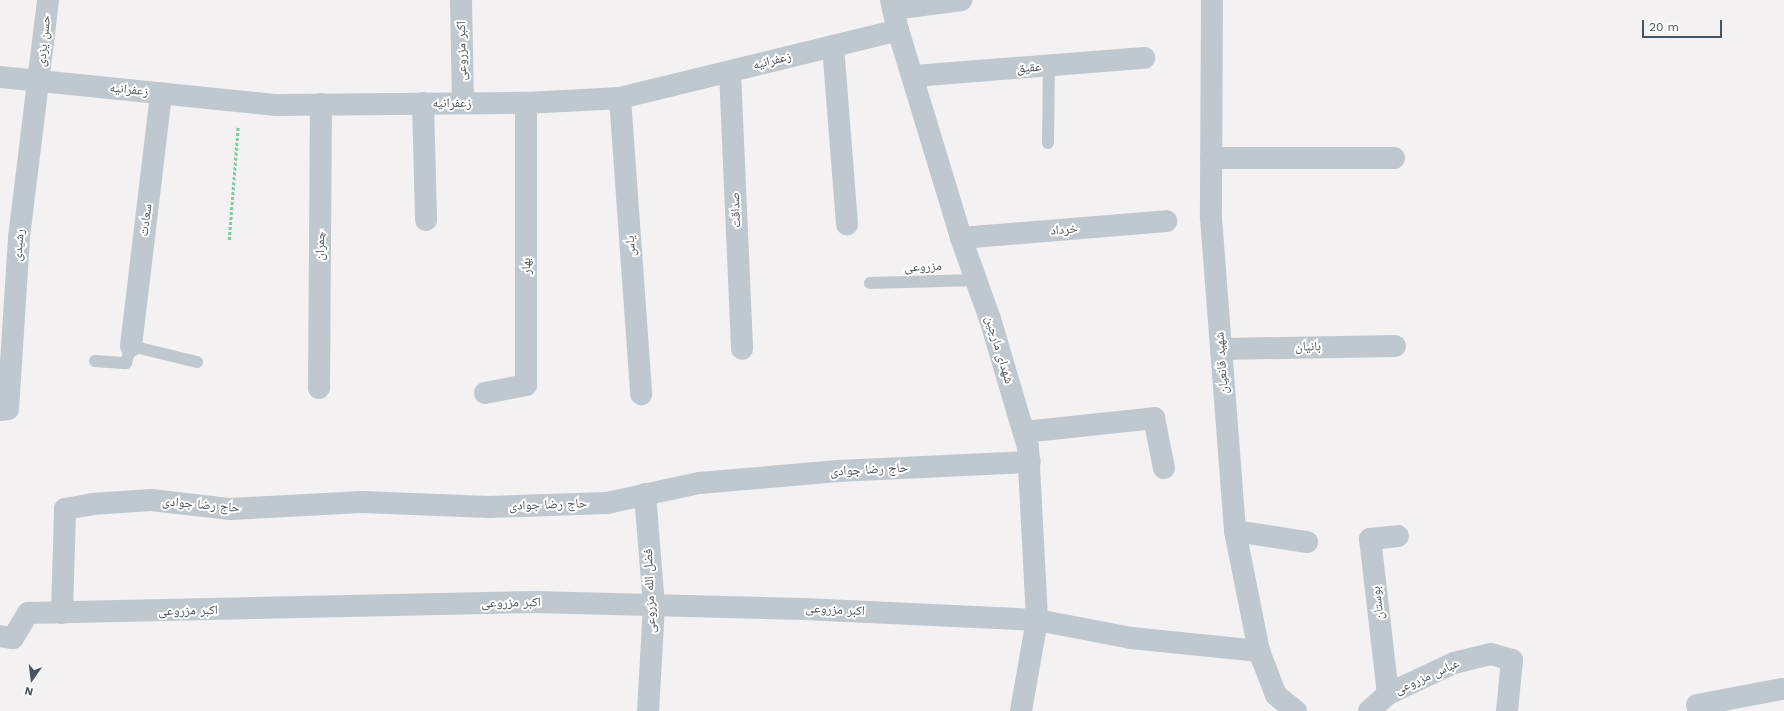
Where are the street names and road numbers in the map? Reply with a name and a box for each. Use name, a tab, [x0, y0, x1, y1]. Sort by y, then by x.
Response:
street label: حسن یزدی	[34, 14, 54, 68]
street label: اکبر مزروعی	[454, 21, 470, 81]
street label: زعفرانیه	[751, 49, 793, 73]
street label: عقیق	[1016, 59, 1042, 77]
street label: زعفرانیه	[109, 80, 149, 100]
street label: زعفرانیه	[432, 95, 472, 111]
street label: صداقت	[728, 192, 744, 228]
street label: سعادت	[136, 203, 156, 237]
street label: خرداد	[1050, 221, 1078, 239]
street label: رشیدی	[10, 228, 28, 262]
street label: چمران	[312, 231, 328, 261]
street label: یاس	[622, 235, 640, 257]
street label: بهار	[518, 258, 534, 274]
street label: مزروعی	[904, 259, 942, 275]
street label: شهدای مارچین	[981, 314, 1017, 386]
street label: شهید قانعیان	[1212, 331, 1232, 395]
street label: بانیان	[1295, 339, 1321, 355]
street label: حاج رضا جوادی	[830, 460, 908, 480]
street label: حاج رضا جوادی	[161, 494, 241, 516]
street label: حاج رضا جوادی	[509, 496, 587, 514]
street label: فضل الله مزروعی	[641, 548, 659, 634]
street label: بوستان	[1368, 585, 1388, 621]
street label: اکبر مزروعی	[481, 595, 541, 611]
street label: اکبر مزروعی	[805, 601, 865, 619]
street label: اکبر مزروعی	[158, 603, 218, 619]
street label: عباس مزروعی	[1392, 656, 1462, 698]

